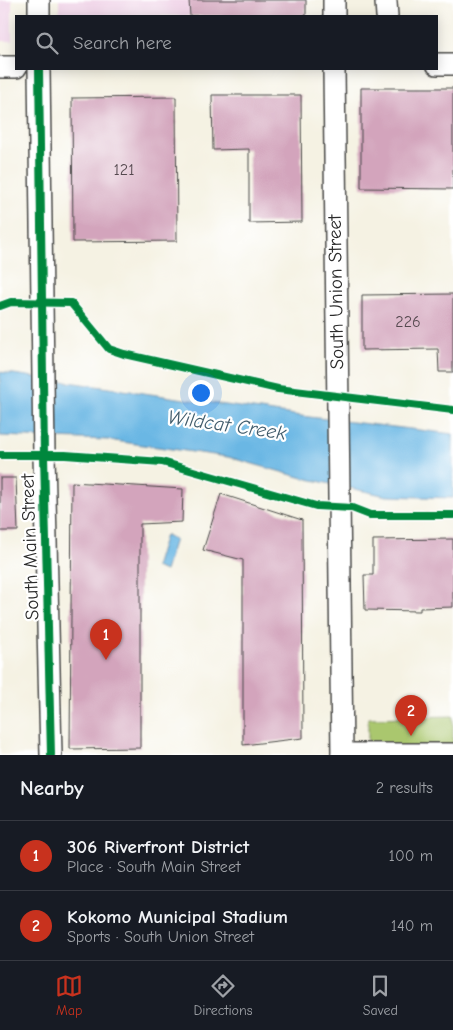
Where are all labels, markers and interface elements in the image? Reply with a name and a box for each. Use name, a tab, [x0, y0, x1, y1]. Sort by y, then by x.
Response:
search box	[15, 15, 438, 70]
icon: search	[33, 29, 61, 57]
text: Search here	[73, 32, 172, 54]
house number: 121	[113, 161, 135, 179]
street label: South Union Street	[324, 214, 348, 370]
house number: 226	[395, 313, 421, 331]
your location	[188, 380, 214, 406]
water label: Wildcat Creek	[166, 405, 288, 445]
street label: South Main Street	[16, 473, 44, 621]
pin: 1	[90, 619, 122, 660]
pin: 2	[395, 695, 427, 736]
text: Nearby	[20, 776, 84, 800]
text: 2 results	[376, 779, 433, 797]
text: 306 Riverfront District	[67, 836, 249, 858]
text: 1	[33, 847, 39, 865]
text: 100 m	[389, 847, 433, 865]
text: Place · South Main Street	[67, 858, 240, 876]
text: Kokomo Municipal Stadium	[67, 906, 288, 928]
text: 2	[32, 917, 40, 935]
text: 140 m	[391, 917, 433, 935]
text: Sports · South Union Street	[67, 928, 254, 946]
tab: Map	[55, 972, 83, 1019]
tab: Directions	[193, 972, 253, 1019]
tab: Saved	[363, 972, 398, 1019]

